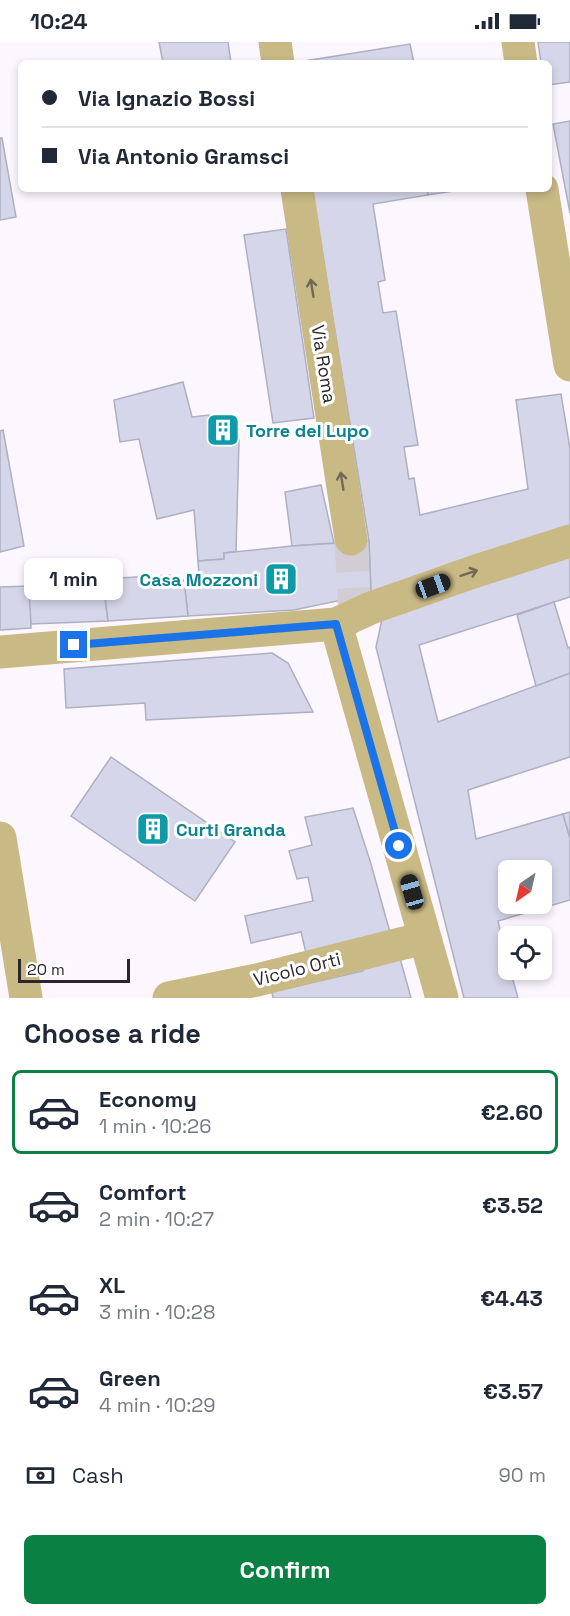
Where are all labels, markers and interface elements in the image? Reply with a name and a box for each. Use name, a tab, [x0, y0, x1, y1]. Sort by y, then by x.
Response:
text: 10:24	[30, 7, 87, 35]
text: Via Ignazio Bossi	[78, 84, 255, 112]
text: Via Antonio Gramsci	[78, 142, 289, 170]
one-way arrow	[307, 279, 318, 299]
street label: Via Roma	[306, 323, 342, 405]
building icon: Torre del Lupo	[205, 412, 241, 448]
place label: Torre del Lupo	[246, 419, 369, 442]
one-way arrow	[336, 472, 347, 492]
callout: 1 min	[25, 558, 124, 600]
building icon: Casa Mozzoni	[263, 561, 299, 597]
text: 1 min	[49, 566, 98, 592]
one-way arrow	[459, 567, 478, 578]
place label: Casa Mozzoni	[140, 568, 258, 591]
car	[413, 571, 453, 601]
route end	[60, 631, 87, 658]
building icon: Curti Granda	[135, 811, 171, 847]
place label: Curti Granda	[176, 818, 286, 841]
route start	[385, 832, 412, 859]
north arrow	[498, 860, 552, 914]
map controls	[498, 860, 552, 980]
car	[398, 872, 426, 912]
button: locate	[498, 926, 552, 980]
street label: Vicolo Orti	[251, 947, 343, 991]
scale bar	[18, 956, 130, 983]
text: 20 m	[27, 959, 65, 980]
text: Choose a ride	[24, 1016, 201, 1051]
icon: car	[27, 1085, 81, 1139]
text: Economy	[99, 1085, 197, 1113]
text: €2.60	[481, 1098, 543, 1126]
text: 1 min · 10:26	[99, 1113, 211, 1139]
icon: car	[27, 1178, 81, 1232]
text: Comfort	[99, 1178, 187, 1206]
text: €3.52	[482, 1191, 543, 1219]
text: 2 min · 10:27	[99, 1206, 214, 1232]
icon: car	[27, 1271, 81, 1325]
text: XL	[99, 1271, 125, 1299]
text: €4.43	[480, 1284, 543, 1312]
text: 3 min · 10:28	[99, 1299, 215, 1325]
icon: car	[27, 1364, 81, 1418]
text: Green	[99, 1364, 161, 1392]
text: €3.57	[483, 1377, 543, 1405]
text: 4 min · 10:29	[99, 1392, 216, 1418]
icon: cash	[24, 1459, 57, 1492]
text: Cash	[72, 1461, 124, 1489]
text: 90 m	[499, 1462, 546, 1488]
button: Confirm	[24, 1535, 546, 1604]

